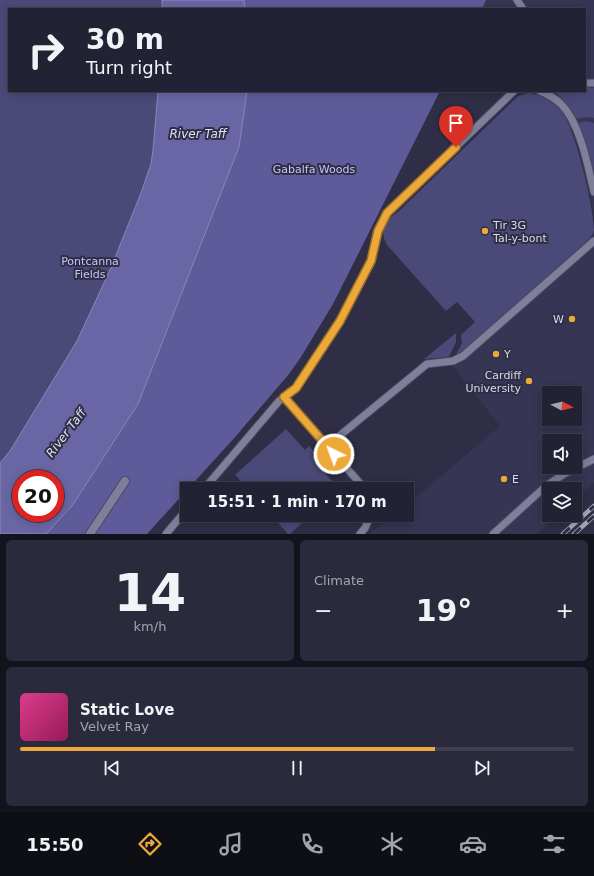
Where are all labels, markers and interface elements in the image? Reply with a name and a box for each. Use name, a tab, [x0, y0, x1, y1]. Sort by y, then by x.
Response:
text: 30 m	[86, 23, 164, 56]
icon: right	[20, 24, 72, 76]
text: Turn right	[86, 57, 172, 78]
pin	[439, 106, 473, 147]
icon: arrive	[445, 112, 467, 134]
water label: River Taff	[170, 127, 228, 141]
park label: Gabalfa Woods	[273, 163, 356, 176]
place label: Tir 3G Tal-y-bont	[492, 219, 547, 245]
marker: Tir 3G Tal-y-bont	[480, 226, 490, 236]
park label: Pontcanna Fields	[61, 255, 119, 281]
place label: W	[553, 313, 564, 326]
marker: W	[567, 314, 577, 324]
place label: Y	[503, 348, 511, 361]
marker: Y	[491, 349, 501, 359]
place label: Cardiff University	[466, 369, 521, 395]
marker: Cardiff University	[524, 376, 534, 386]
north arrow	[542, 386, 582, 426]
map controls	[542, 386, 582, 522]
water label: River Taff	[43, 405, 90, 460]
position arrow	[313, 433, 355, 475]
button: sound	[542, 434, 582, 474]
speed limit sign: 20	[12, 470, 64, 522]
place label: E	[512, 473, 519, 486]
marker: E	[499, 474, 509, 484]
button: layers	[542, 482, 582, 522]
text: 15:51 · 1 min · 170 m	[207, 493, 387, 511]
text: 14	[114, 563, 186, 623]
text: Climate	[314, 573, 364, 588]
text: 19°	[416, 593, 472, 628]
text: −	[314, 598, 332, 623]
text: +	[556, 598, 574, 623]
text: km/h	[134, 619, 166, 634]
text: Static Love	[80, 701, 174, 719]
text: Velvet Ray	[80, 719, 149, 734]
icon: previous	[101, 757, 123, 779]
icon: pause	[286, 757, 308, 779]
icon: next	[471, 757, 493, 779]
icon: directions	[136, 830, 164, 858]
icon: music	[217, 830, 245, 858]
icon: phone	[298, 830, 326, 858]
icon: climate	[378, 830, 406, 858]
icon: car	[459, 830, 487, 858]
icon: filters	[540, 830, 568, 858]
text: 15:50	[26, 834, 84, 855]

